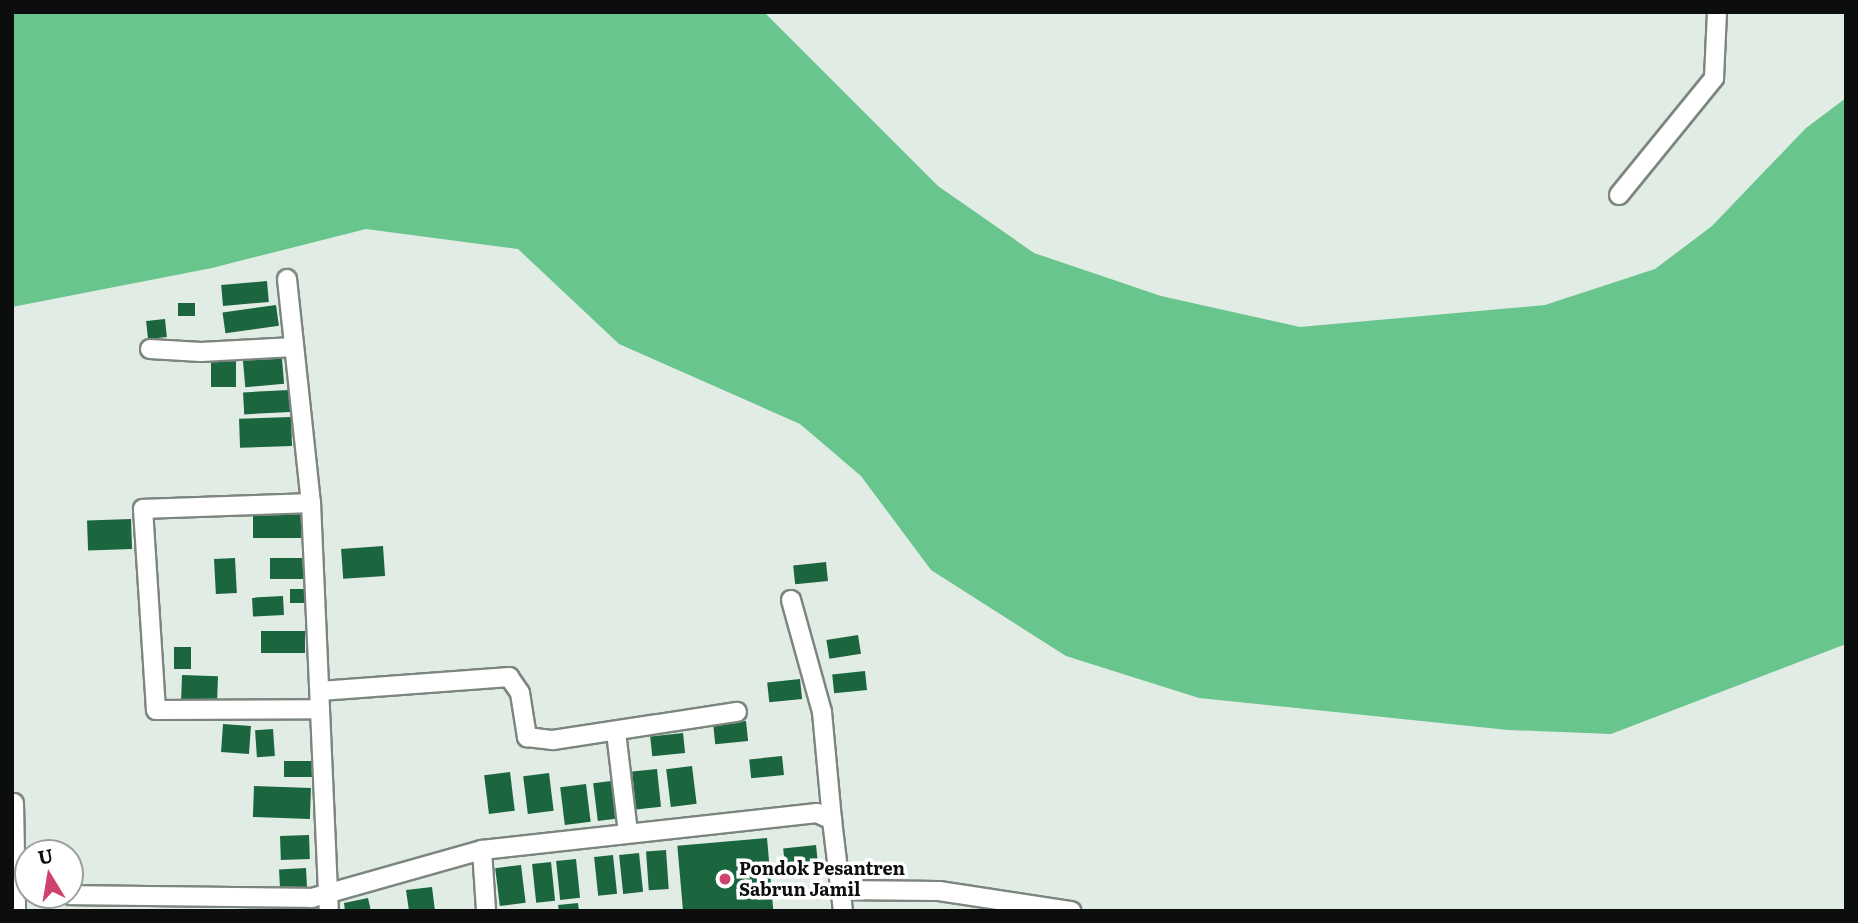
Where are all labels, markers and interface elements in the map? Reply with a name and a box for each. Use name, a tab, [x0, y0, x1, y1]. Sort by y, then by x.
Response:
north arrow	[14, 839, 84, 909]
text: U	[35, 840, 55, 871]
place label: Pondok Pesantren Sabrun Jamil	[739, 858, 905, 900]
marker: Pondok Pesantren Sabrun Jamil	[717, 871, 733, 887]

